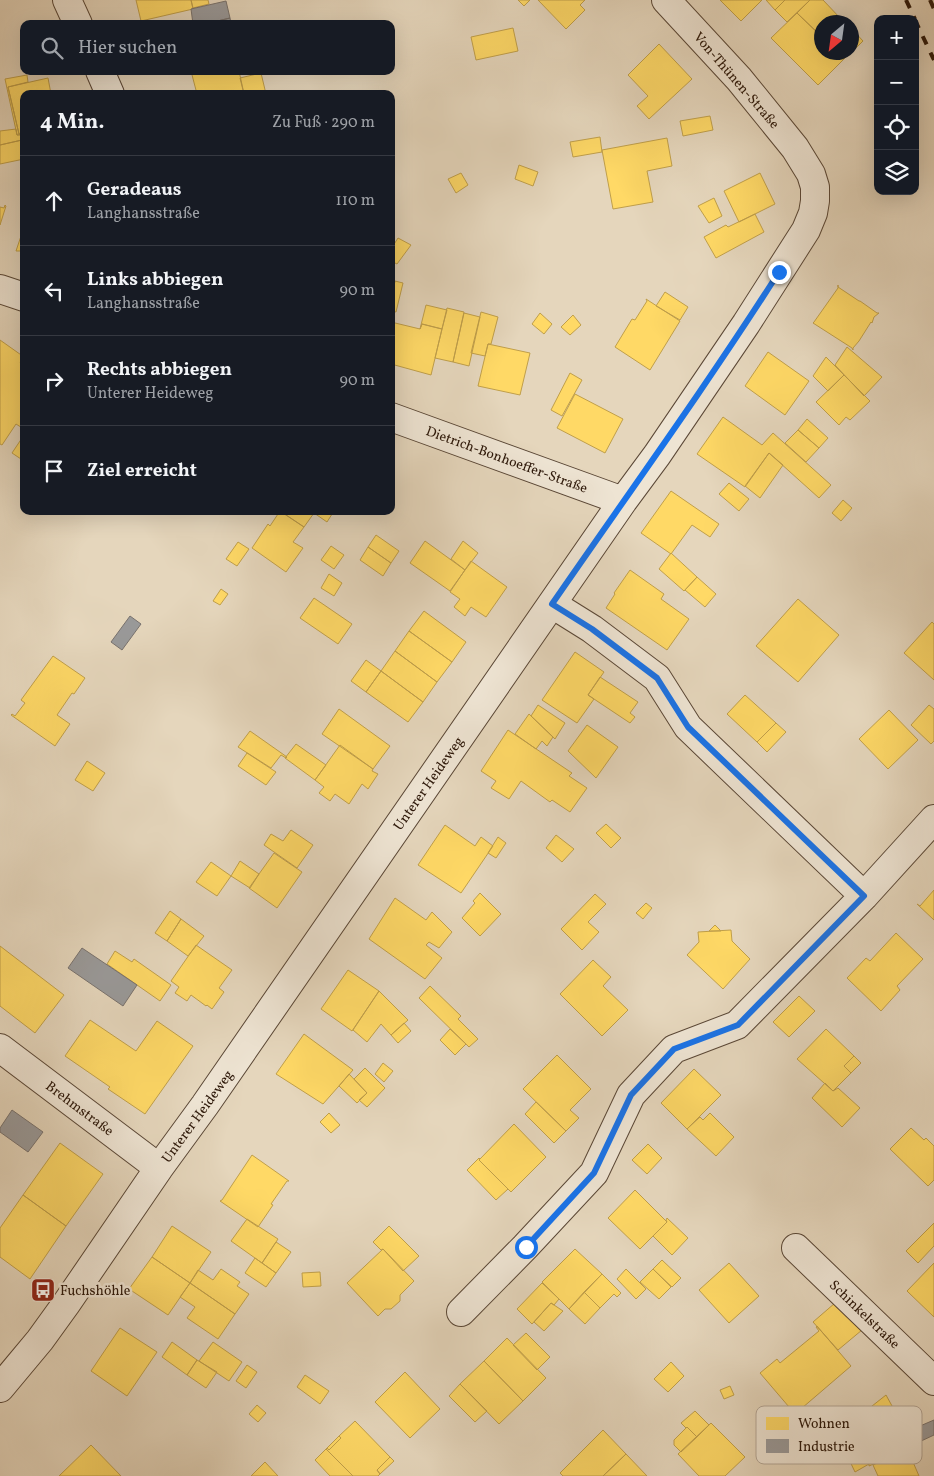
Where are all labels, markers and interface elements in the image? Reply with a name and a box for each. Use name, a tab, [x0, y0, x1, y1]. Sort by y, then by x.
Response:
north arrow	[814, 15, 859, 60]
map controls	[874, 15, 919, 195]
button: +	[874, 15, 919, 60]
search box	[20, 20, 395, 75]
street label: Von-Thünen-Straße	[688, 28, 784, 134]
icon: search	[38, 34, 66, 62]
text: Hier suchen	[78, 35, 177, 61]
button: −	[874, 60, 919, 105]
button: locate	[874, 105, 919, 150]
text: 4 Min.	[40, 108, 104, 137]
text: Zu Fuß · 290 m	[272, 112, 375, 134]
button: layers	[874, 150, 919, 195]
text: Geradeaus	[87, 177, 182, 203]
icon: ahead	[40, 187, 68, 215]
text: 110 m	[336, 190, 375, 212]
text: Langhansstraße	[87, 203, 200, 225]
route end	[768, 261, 791, 284]
text: Links abbiegen	[87, 267, 224, 293]
icon: left	[40, 277, 68, 305]
text: 90 m	[339, 280, 375, 302]
text: Langhansstraße	[87, 293, 200, 315]
text: Rechts abbiegen	[87, 357, 232, 383]
icon: right	[40, 367, 68, 395]
text: 90 m	[339, 370, 375, 392]
text: Unterer Heideweg	[87, 383, 213, 405]
street label: Dietrich-Bonhoeffer-Straße	[423, 422, 590, 499]
icon: arrive	[40, 457, 68, 485]
text: Ziel erreicht	[87, 458, 197, 484]
street label: Unterer Heideweg	[390, 733, 469, 835]
street label: Unterer Heideweg	[158, 1067, 238, 1167]
street label: Brehmstraße	[41, 1077, 117, 1141]
route start	[515, 1236, 538, 1259]
street label: Schinkelstraße	[824, 1276, 904, 1354]
bus stop icon: Fuchshöhle	[30, 1277, 56, 1303]
place label: Fuchshöhle	[60, 1282, 131, 1301]
legend	[756, 1406, 922, 1464]
text: Wohnen	[798, 1415, 850, 1434]
text: Industrie	[798, 1438, 855, 1457]

